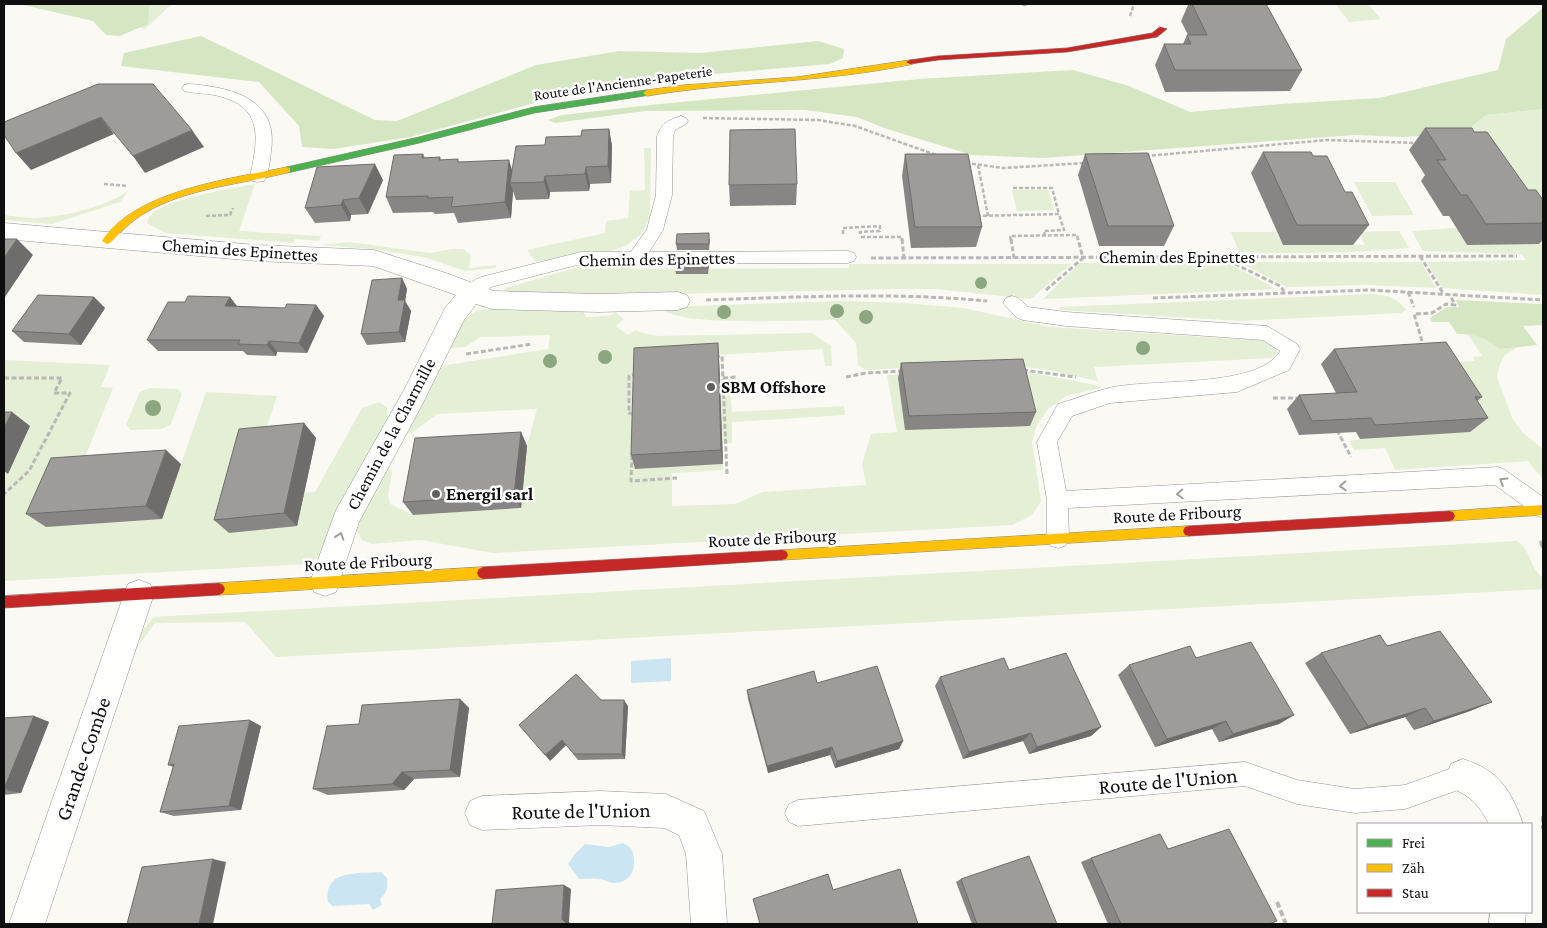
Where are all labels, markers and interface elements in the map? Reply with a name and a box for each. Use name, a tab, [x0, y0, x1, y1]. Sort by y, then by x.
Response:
street label: Route de l'Ancienne-Papeterie	[533, 62, 714, 104]
street label: Chemin des Epinettes	[161, 235, 319, 265]
street label: Chemin des Epinettes	[1099, 247, 1255, 267]
street label: Chemin des Epinettes	[579, 248, 735, 270]
street label: Chemin de la Charmille	[342, 355, 440, 513]
place label: SBM Offshore	[721, 377, 826, 397]
marker: SBM Offshore	[705, 381, 717, 393]
one-way arrow	[1500, 478, 1509, 488]
one-way arrow	[1338, 480, 1346, 491]
place label: Energil sarl	[446, 484, 533, 504]
marker: Energil sarl	[430, 488, 442, 500]
one-way arrow	[1176, 489, 1184, 499]
street label: Route de Fribourg	[1112, 501, 1242, 527]
street label: Route de Fribourg	[707, 525, 837, 551]
one-way arrow	[334, 532, 344, 540]
street label: Route de Fribourg	[303, 549, 433, 575]
street label: Grande-Combe	[51, 694, 115, 824]
street label: Route de l'Union	[1098, 763, 1238, 799]
street label: Route de l'Union	[511, 798, 651, 824]
legend	[1357, 823, 1532, 913]
text: Frei	[1402, 835, 1425, 851]
text: Zäh	[1402, 860, 1425, 876]
text: Stau	[1402, 885, 1429, 901]

